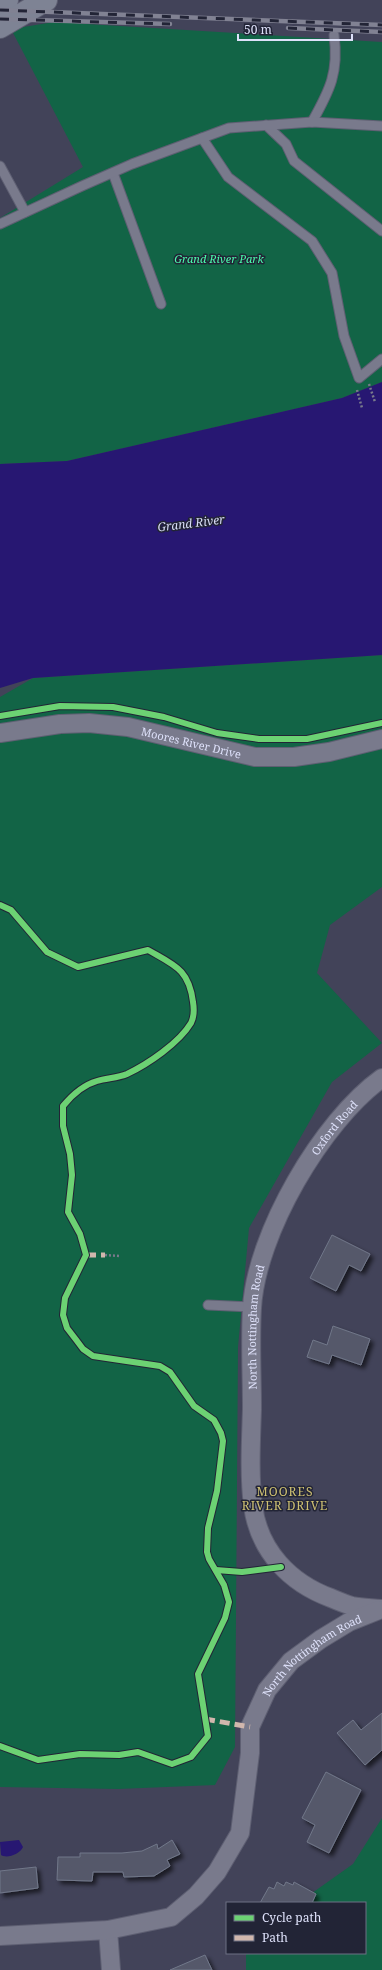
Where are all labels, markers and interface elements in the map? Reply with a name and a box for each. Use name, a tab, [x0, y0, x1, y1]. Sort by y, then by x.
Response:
scale bar	[238, 16, 352, 42]
text: 50 m	[244, 21, 272, 38]
park label: Grand River Park	[174, 251, 265, 266]
water label: Grand River	[156, 510, 226, 536]
street label: Moores River Drive	[140, 723, 243, 761]
street label: Oxford Road	[307, 1096, 360, 1158]
street label: North Nottingham Road	[244, 1262, 267, 1390]
district label: MOORES RIVER DRIVE	[242, 1483, 328, 1514]
street label: North Nottingham Road	[258, 1610, 364, 1698]
legend	[226, 1902, 366, 1954]
text: Cycle path	[262, 1909, 322, 1926]
text: Path	[262, 1929, 288, 1946]

